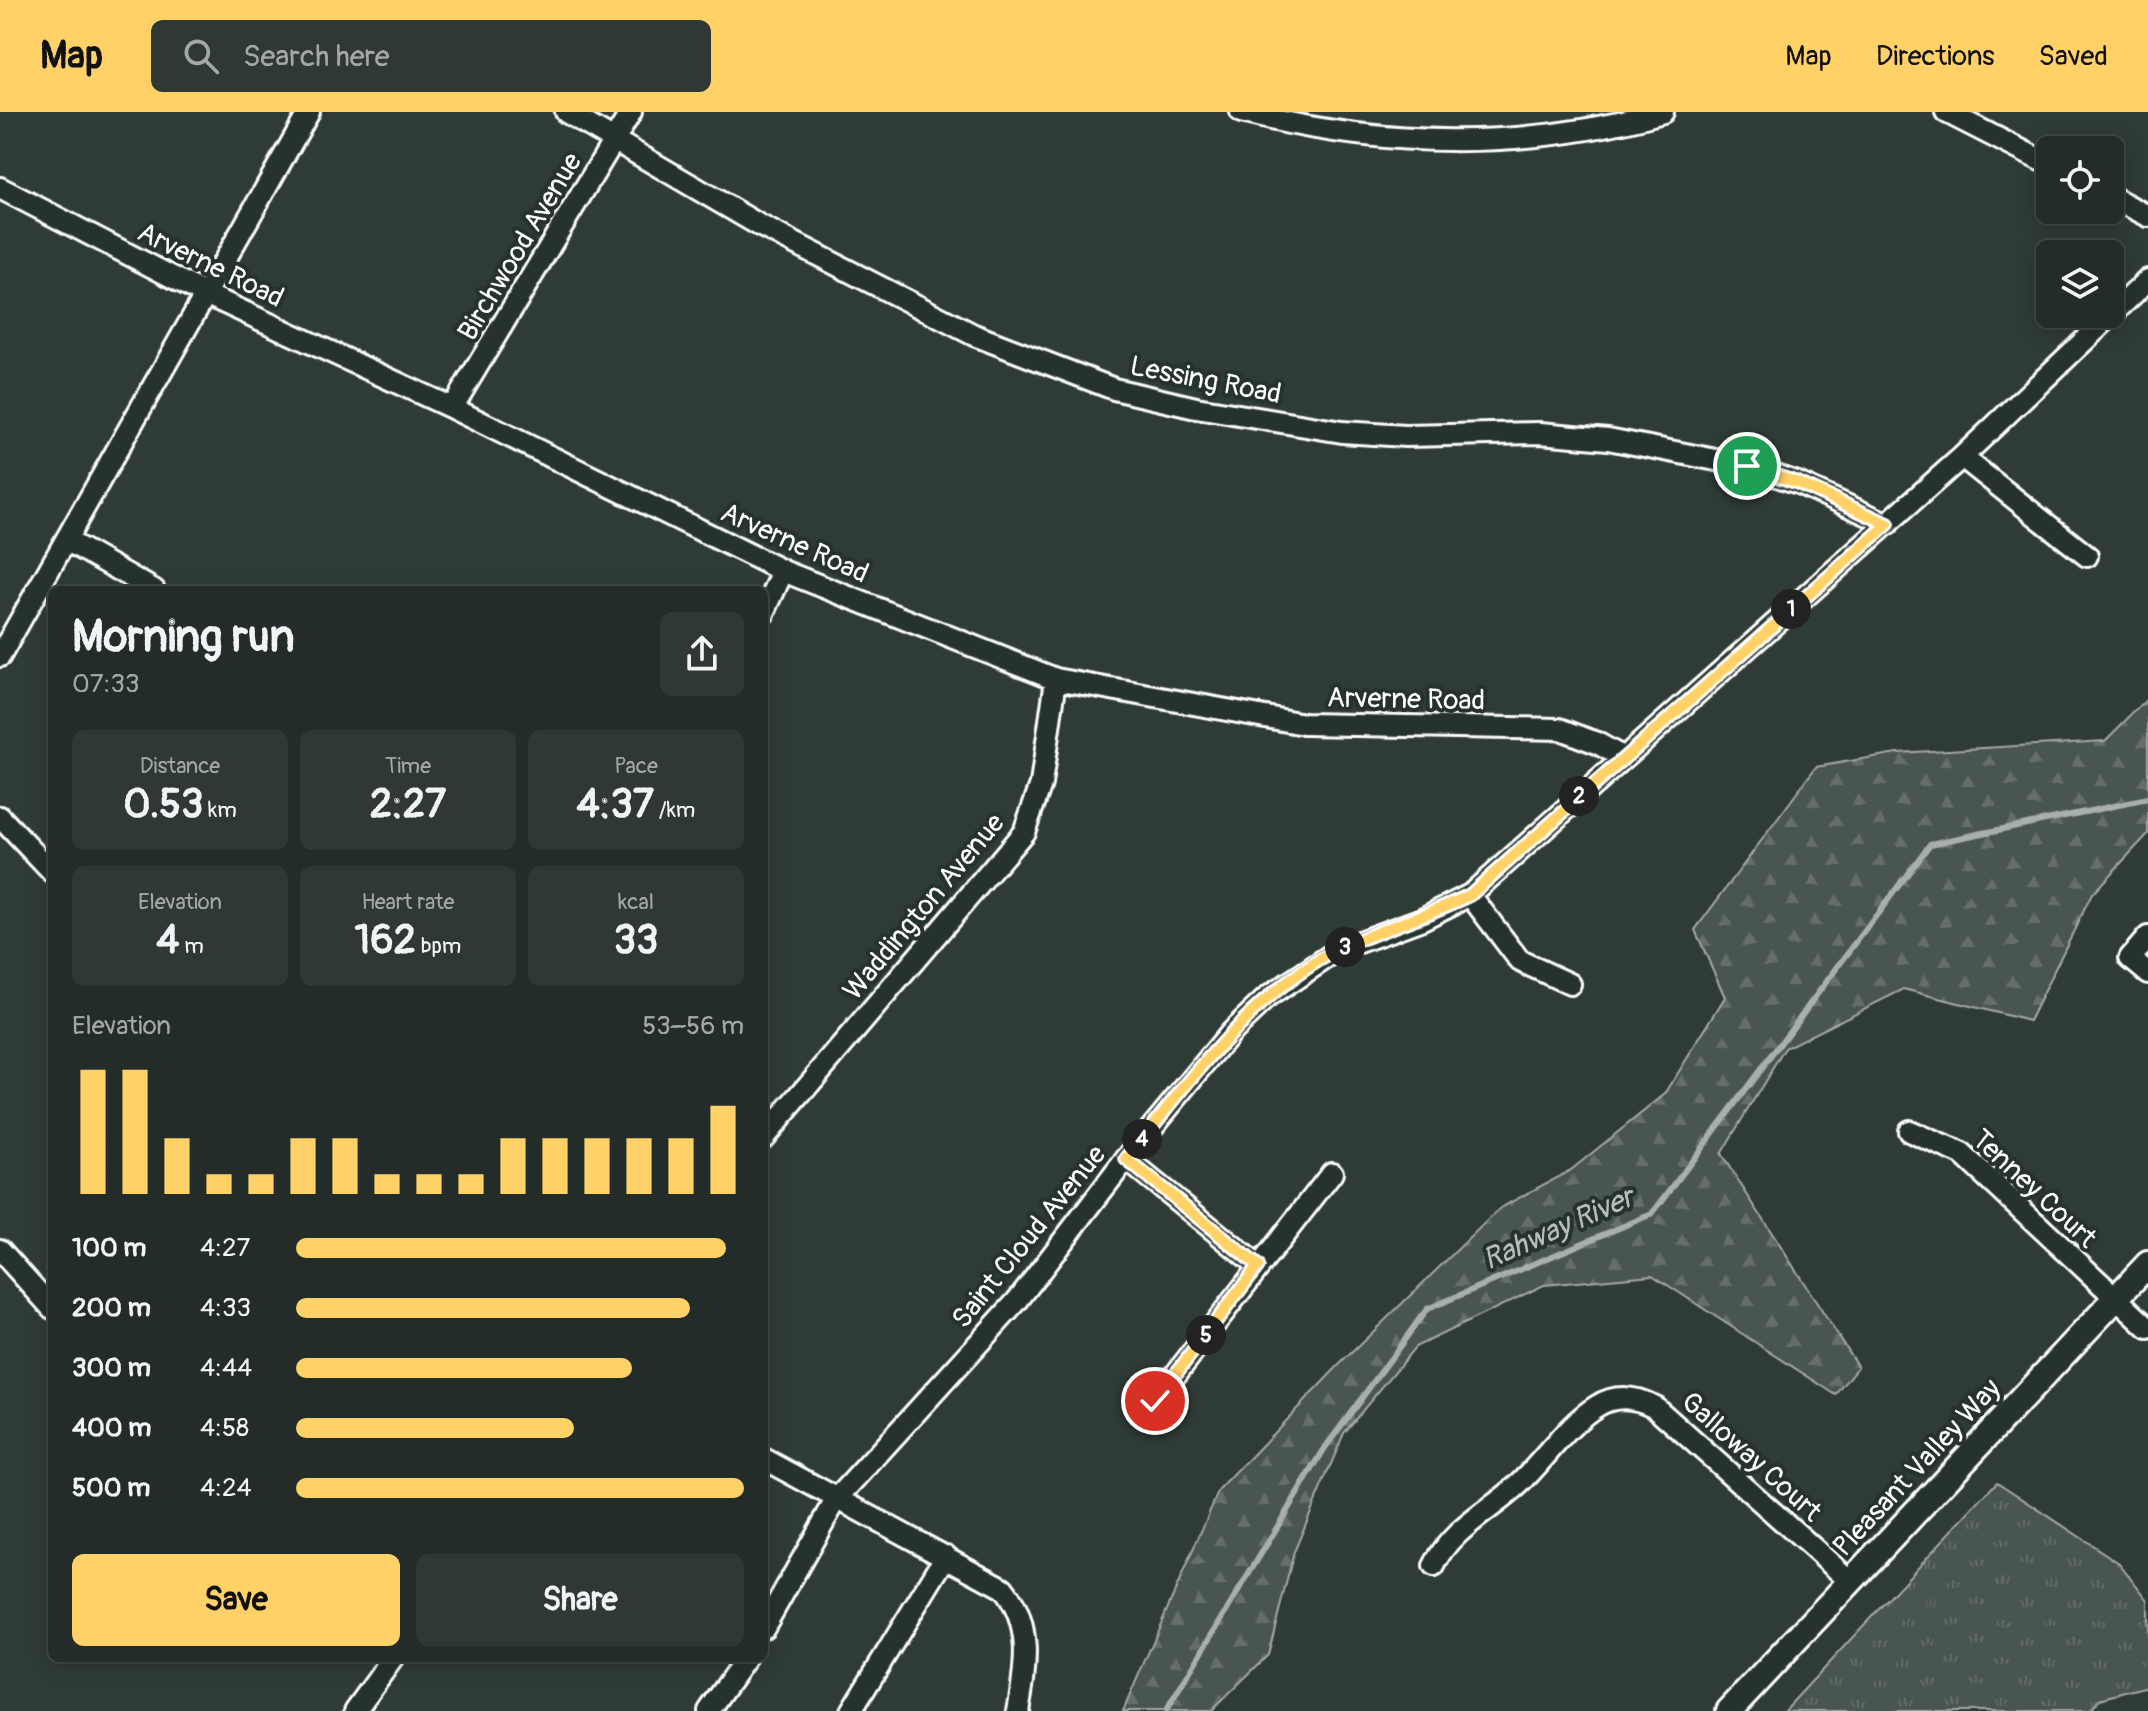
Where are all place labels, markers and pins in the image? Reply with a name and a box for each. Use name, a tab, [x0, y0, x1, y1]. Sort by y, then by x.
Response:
pin	[1713, 432, 1781, 500]
pin: 1	[1771, 589, 1811, 629]
pin: 2	[1559, 776, 1599, 816]
pin: 3	[1325, 927, 1365, 967]
pin: 4	[1122, 1119, 1162, 1159]
pin: 5	[1186, 1315, 1226, 1355]
pin	[1121, 1367, 1189, 1435]

